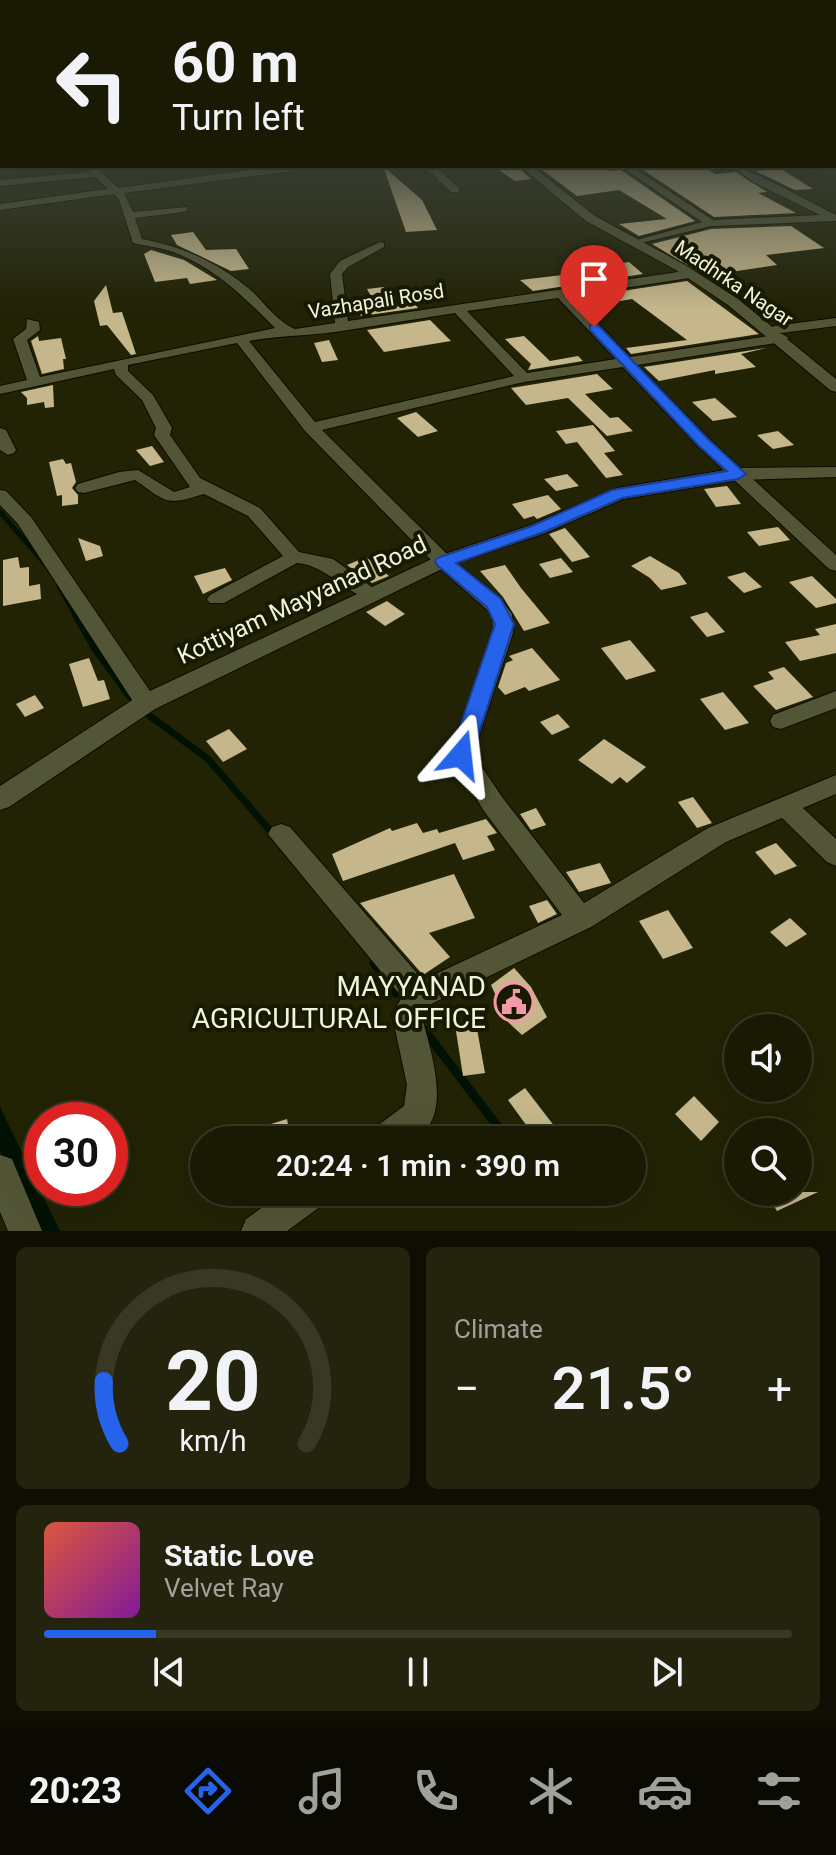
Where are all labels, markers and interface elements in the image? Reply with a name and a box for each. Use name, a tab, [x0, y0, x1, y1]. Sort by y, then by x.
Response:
text: 60 m	[172, 30, 299, 96]
icon: left	[40, 32, 144, 136]
text: Turn left	[172, 97, 305, 139]
street label: Madhrka Nagar	[670, 235, 798, 331]
pin	[560, 245, 628, 327]
icon: arrive	[572, 257, 616, 301]
street label: Vazhapali Rosd	[306, 278, 446, 324]
street label: Kottiyam Mayyanad Road	[173, 530, 431, 670]
position arrow	[419, 713, 503, 797]
place label: MAYYANAD AGRICULTURAL OFFICE	[192, 970, 486, 1035]
public building icon: MAYYANAD AGRICULTURAL OFFICE	[493, 981, 535, 1023]
map controls	[724, 1014, 812, 1206]
button: sound	[724, 1014, 812, 1102]
speed limit sign: 30	[24, 1102, 128, 1206]
button: search	[724, 1118, 812, 1206]
text: 20:24 · 1 min · 390 m	[276, 1148, 560, 1183]
text: Climate	[454, 1314, 543, 1344]
text: 20	[165, 1333, 261, 1430]
text: 21.5°	[552, 1353, 695, 1424]
text: −	[454, 1363, 479, 1415]
text: +	[767, 1363, 792, 1415]
text: km/h	[179, 1424, 247, 1458]
text: Static Love	[164, 1538, 314, 1573]
text: Velvet Ray	[164, 1573, 284, 1603]
icon: previous	[147, 1650, 191, 1694]
icon: pause	[396, 1650, 440, 1694]
icon: next	[645, 1650, 689, 1694]
icon: directions	[180, 1763, 236, 1819]
icon: music	[294, 1763, 350, 1819]
icon: phone	[408, 1763, 464, 1819]
icon: climate	[523, 1763, 579, 1819]
icon: car	[637, 1763, 693, 1819]
icon: filters	[751, 1763, 807, 1819]
text: 20:23	[29, 1770, 122, 1812]

